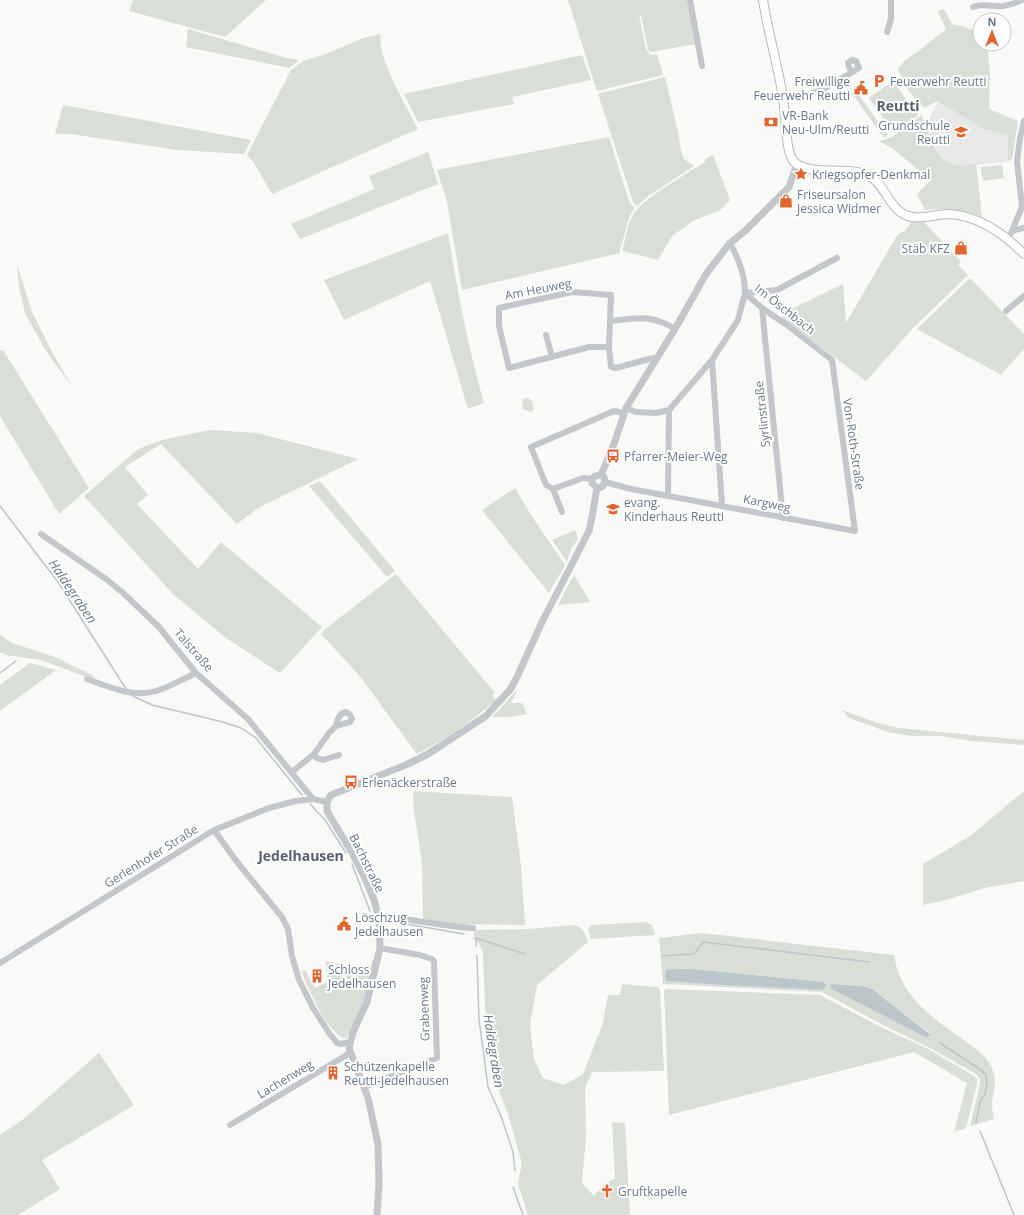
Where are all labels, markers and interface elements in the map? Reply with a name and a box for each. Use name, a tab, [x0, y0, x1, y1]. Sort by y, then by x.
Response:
north arrow	[972, 12, 1012, 52]
text: N	[988, 14, 996, 29]
place label: Freiwillige Feuerwehr Reutti	[754, 73, 850, 104]
parking icon: Feuerwehr Reutti	[871, 73, 887, 89]
place label: Feuerwehr Reutti	[890, 73, 986, 90]
public building icon: Freiwillige Feuerwehr Reutti	[853, 80, 869, 96]
district label: Reutti	[876, 96, 920, 115]
place label: VR-Bank Neu-Ulm/Reutti	[782, 107, 869, 138]
bank icon: VR-Bank Neu-Ulm/Reutti	[763, 114, 779, 130]
place label: Grundschule Reutti	[878, 117, 950, 148]
school or university icon: Grundschule Reutti	[953, 124, 969, 140]
place icon: Kriegsopfer-Denkmal	[793, 166, 809, 182]
place label: Kriegsopfer-Denkmal	[812, 166, 930, 183]
place label: Friseursalon Jessica Widmer	[796, 186, 881, 217]
shop icon: Friseursalon Jessica Widmer	[778, 193, 794, 209]
place label: Stäb KFZ	[902, 240, 950, 257]
shop icon: Stäb KFZ	[953, 240, 969, 256]
street label: Am Heuweg	[503, 274, 573, 304]
street label: Im Öschbach	[751, 280, 819, 338]
street label: Syrlinstraße	[750, 380, 774, 448]
street label: Von-Roth-Straße	[839, 397, 869, 491]
bus stop icon: Pfarrer-Meier-Weg	[605, 448, 621, 464]
place label: Pfarrer-Meier-Weg	[624, 448, 728, 465]
street label: Kargweg	[742, 490, 793, 516]
place label: evang. Kinderhaus Reutti	[624, 494, 724, 525]
school or university icon: evang. Kinderhaus Reutti	[605, 501, 621, 517]
water label: Haldegraben	[45, 555, 101, 627]
street label: Talstraße	[170, 625, 218, 675]
bus stop icon: Erlenäckerstraße	[343, 774, 359, 790]
place label: Erlenäckerstraße	[362, 774, 457, 791]
street label: Gerlenhofer Straße	[101, 820, 201, 892]
street label: Bachstraße	[345, 831, 389, 895]
district label: Jedelhausen	[256, 846, 344, 865]
place label: Löschzug Jedelhausen	[354, 909, 423, 940]
public building icon: Löschzug Jedelhausen	[336, 916, 352, 932]
place label: Schloss Jedelhausen	[327, 961, 396, 992]
building icon: Schloss Jedelhausen	[309, 968, 325, 984]
street label: Grabenweg	[414, 976, 434, 1041]
water label: Haldegraben	[479, 1013, 509, 1089]
street label: Lachenweg	[254, 1055, 317, 1102]
place label: Schützenkapelle Reutti-Jedelhausen	[344, 1058, 449, 1089]
building icon: Schützenkapelle Reutti-Jedelhausen	[325, 1065, 341, 1081]
church icon: Gruftkapelle	[599, 1183, 615, 1199]
place label: Gruftkapelle	[618, 1183, 687, 1200]

